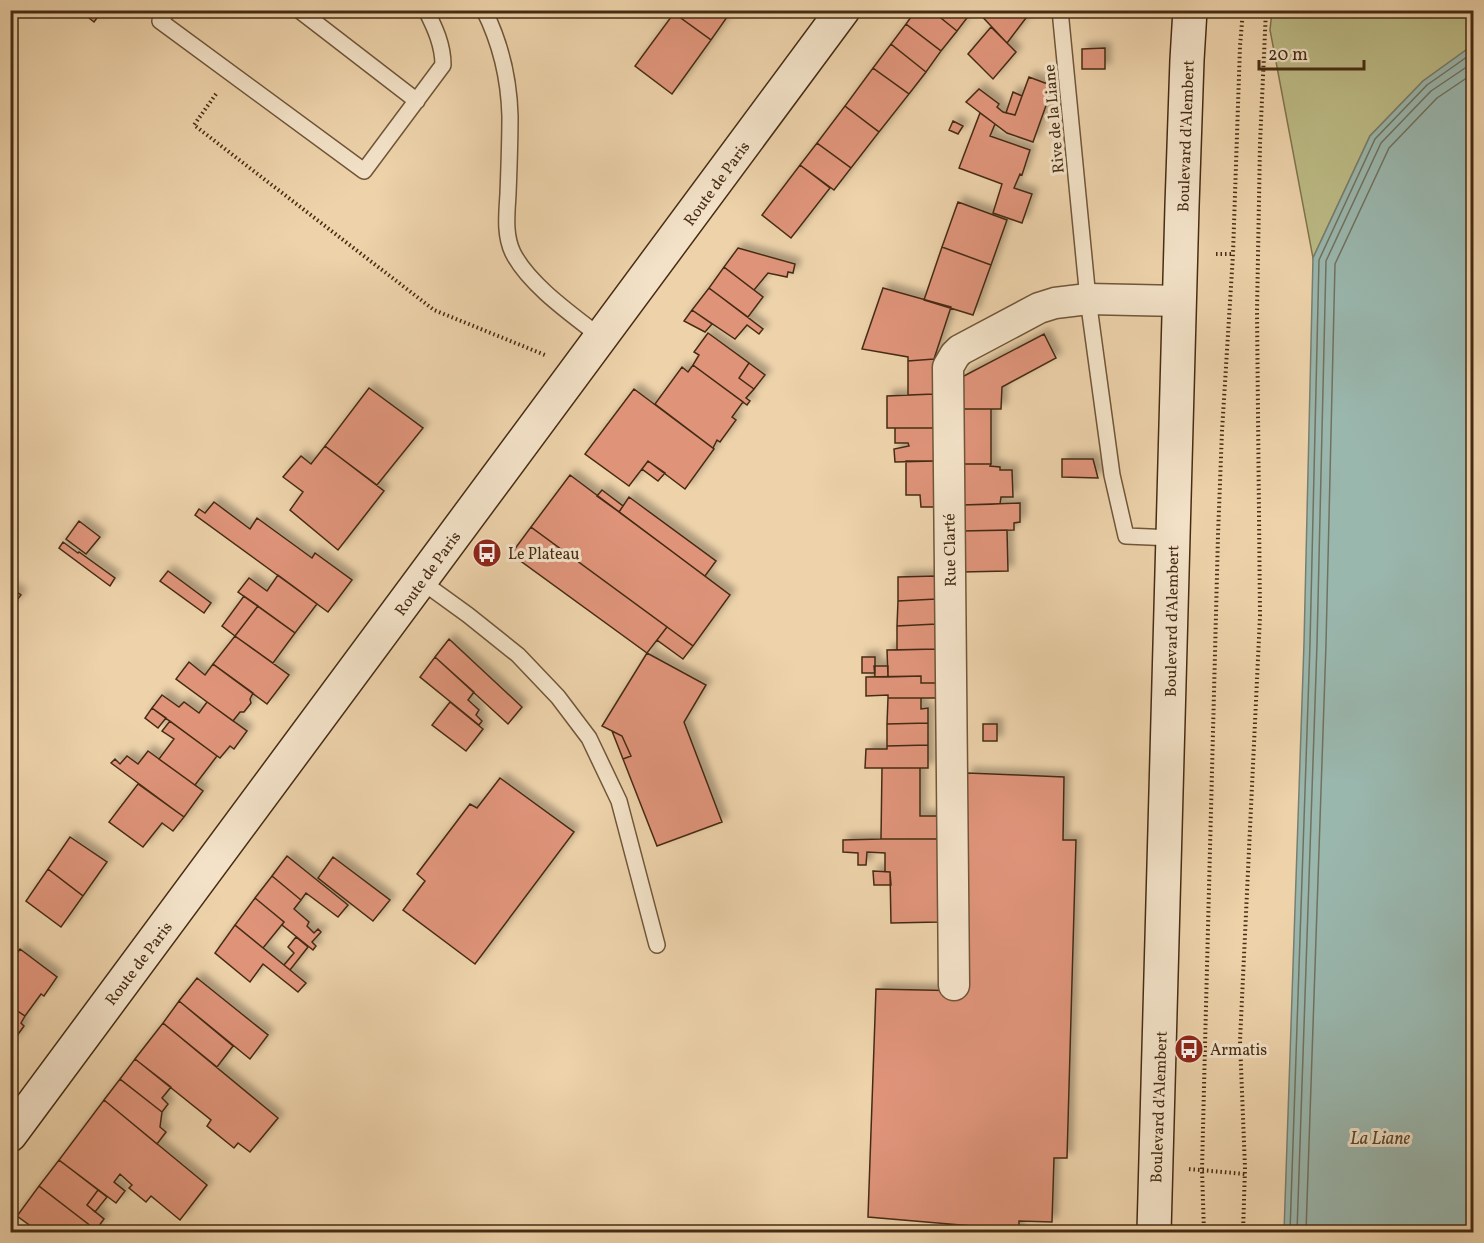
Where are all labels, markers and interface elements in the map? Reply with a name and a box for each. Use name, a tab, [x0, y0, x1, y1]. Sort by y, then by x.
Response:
scale bar	[1259, 33, 1364, 71]
text: 20 m	[1268, 43, 1308, 68]
street label: Boulevard d'Alembert	[1173, 59, 1201, 212]
street label: Rive de la Liane	[1039, 63, 1071, 174]
street label: Route de Paris	[679, 137, 756, 231]
street label: Rue Clarté	[939, 513, 963, 587]
street label: Route de Paris	[390, 527, 467, 621]
bus stop icon: Le Plateau	[471, 537, 503, 569]
place label: Le Plateau	[508, 544, 580, 566]
street label: Boulevard d'Alembert	[1161, 544, 1185, 697]
street label: Route de Paris	[101, 918, 179, 1011]
street label: Boulevard d'Alembert	[1146, 1030, 1174, 1183]
bus stop icon: Armatis	[1173, 1033, 1205, 1065]
place label: Armatis	[1210, 1040, 1267, 1062]
water label: La Liane	[1350, 1127, 1411, 1152]

